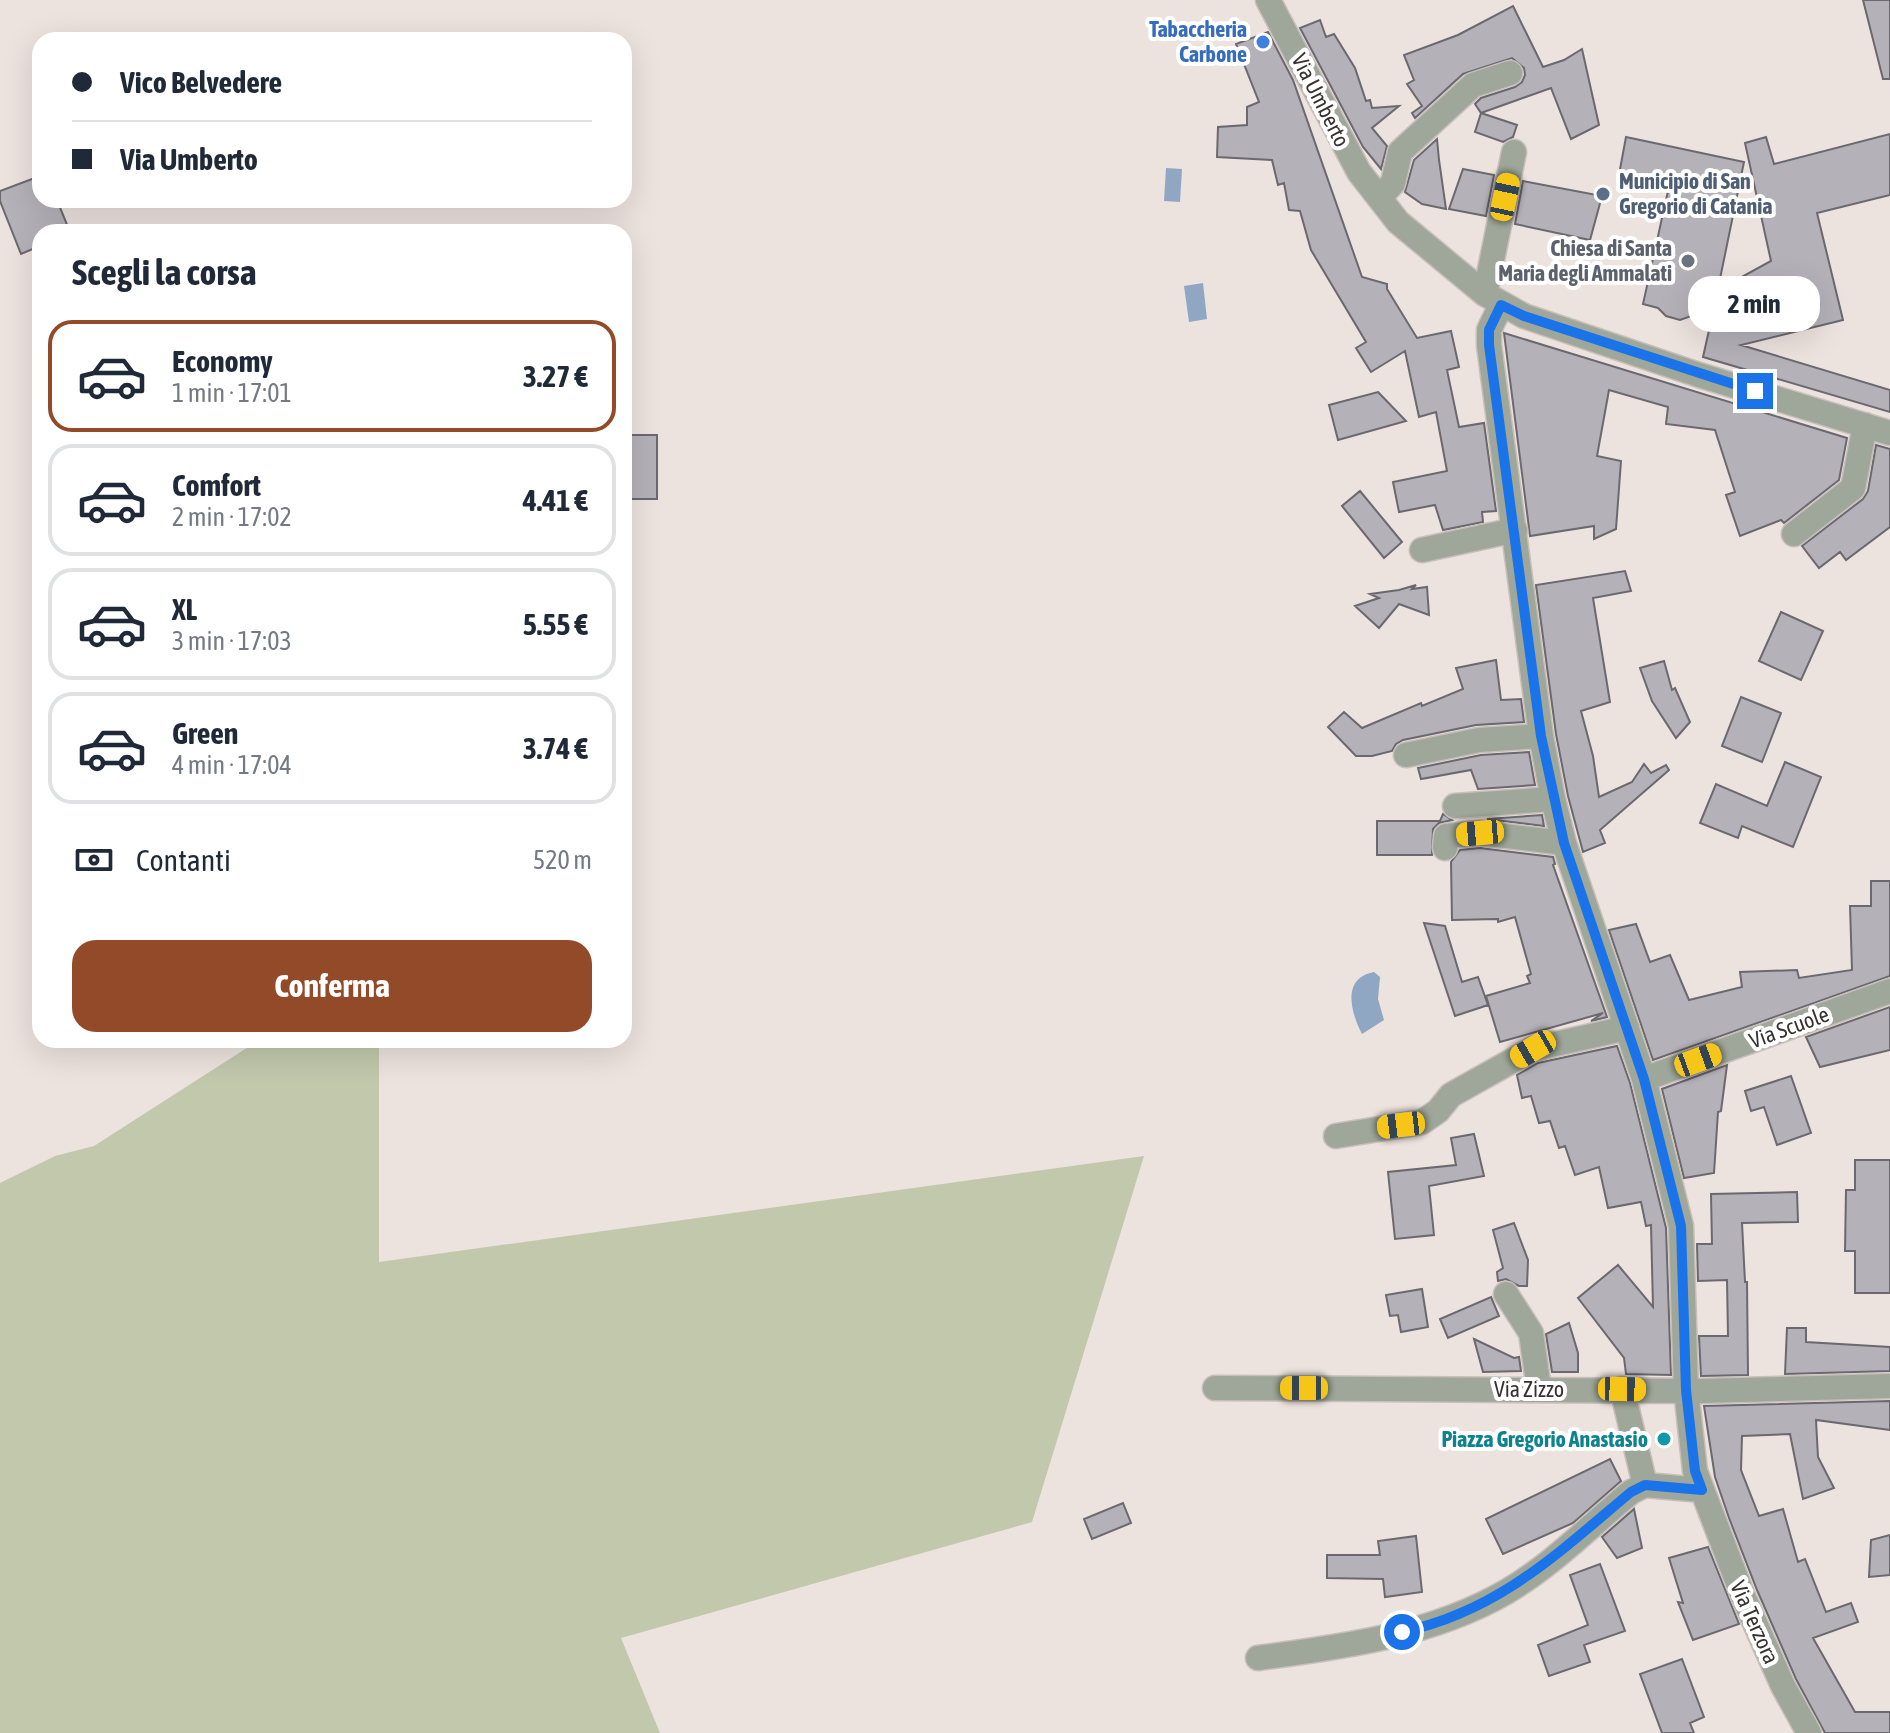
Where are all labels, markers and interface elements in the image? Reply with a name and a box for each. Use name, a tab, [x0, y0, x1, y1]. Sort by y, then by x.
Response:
place label: Tabaccheria Carbone	[1149, 16, 1247, 67]
marker: Tabaccheria Carbone	[1254, 33, 1272, 51]
street label: Via Umberto	[1286, 49, 1356, 151]
text: Vico Belvedere	[120, 65, 282, 99]
text: Via Umberto	[120, 142, 258, 176]
place label: Municipio di San Gregorio di Catania	[1619, 168, 1773, 219]
car	[1488, 171, 1522, 223]
marker: Municipio di San Gregorio di Catania	[1594, 185, 1612, 203]
place label: Chiesa di Santa Maria degli Ammalati	[1498, 235, 1672, 286]
text: Scegli la corsa	[72, 251, 257, 293]
marker: Chiesa di Santa Maria degli Ammalati	[1679, 252, 1697, 270]
callout: 2 min	[1689, 275, 1821, 331]
text: 2 min	[1727, 289, 1781, 319]
icon: car	[76, 340, 148, 412]
text: Economy	[172, 344, 273, 378]
text: 3.27 €	[523, 359, 588, 393]
route end	[1737, 373, 1773, 409]
text: 1 min · 17:01	[172, 378, 292, 408]
icon: car	[76, 464, 148, 536]
text: Comfort	[172, 468, 261, 502]
text: 4.41 €	[523, 483, 588, 517]
text: 2 min · 17:02	[172, 502, 292, 532]
icon: car	[76, 588, 148, 660]
text: XL	[172, 592, 197, 626]
text: 5.55 €	[523, 607, 588, 641]
text: 3 min · 17:03	[172, 626, 292, 656]
icon: car	[76, 712, 148, 784]
text: Green	[172, 716, 238, 750]
text: 3.74 €	[523, 731, 588, 765]
text: 4 min · 17:04	[172, 750, 292, 780]
car	[1455, 819, 1505, 847]
icon: cash	[72, 838, 116, 882]
text: Contanti	[136, 843, 231, 877]
text: 520 m	[533, 845, 592, 875]
button: Conferma	[72, 940, 592, 1032]
street label: Via Scuole	[1746, 1001, 1832, 1053]
car	[1506, 1027, 1560, 1071]
car	[1671, 1041, 1725, 1079]
car	[1376, 1110, 1426, 1140]
car	[1280, 1376, 1328, 1400]
street label: Via Zizzo	[1494, 1376, 1564, 1402]
car	[1598, 1377, 1646, 1401]
place label: Piazza Gregorio Anastasio	[1441, 1426, 1648, 1452]
marker: Piazza Gregorio Anastasio	[1655, 1430, 1673, 1448]
street label: Via Terzora	[1725, 1576, 1785, 1668]
route start	[1384, 1614, 1420, 1650]

